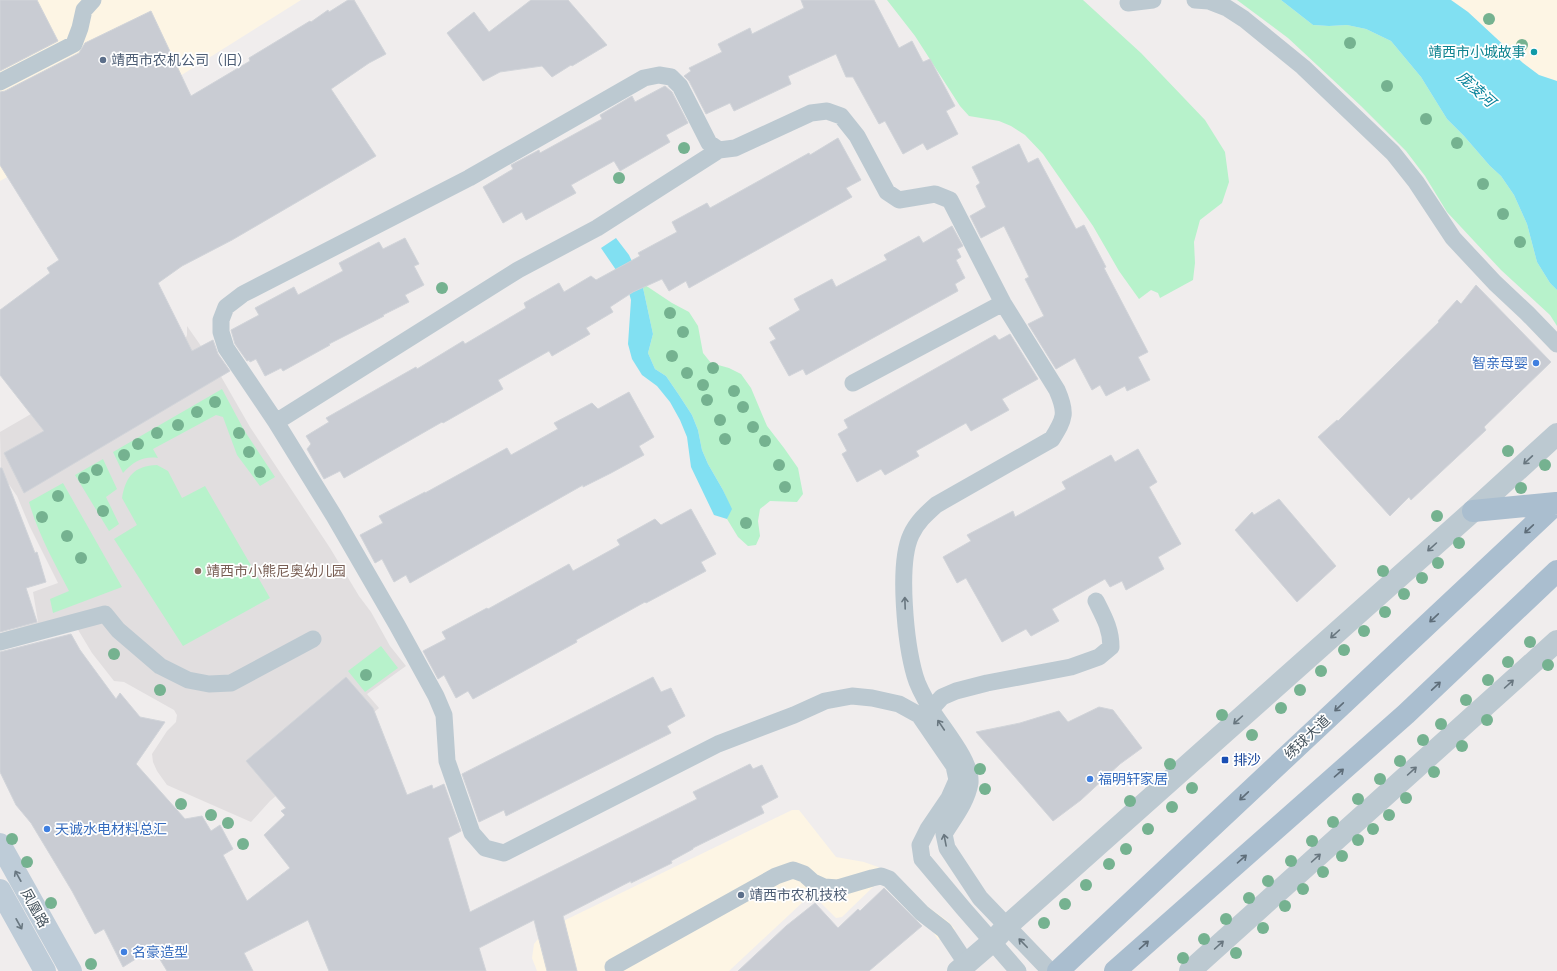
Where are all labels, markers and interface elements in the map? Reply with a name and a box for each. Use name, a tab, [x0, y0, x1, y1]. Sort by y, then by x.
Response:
place label: 靖西市小城故事	[1428, 42, 1526, 61]
marker: 靖西市小城故事	[1529, 47, 1539, 57]
place label: 靖西市农机公司（旧）	[111, 50, 251, 69]
marker: 靖西市农机公司（旧）	[98, 55, 108, 65]
water label: 庞凌河	[1453, 66, 1502, 113]
place label: 智亲母婴	[1472, 353, 1528, 372]
marker: 智亲母婴	[1531, 358, 1541, 368]
one-way arrow	[1523, 455, 1533, 465]
one-way arrow	[1524, 524, 1534, 533]
one-way arrow	[1427, 543, 1437, 552]
place label: 靖西市小熊尼奥幼儿园	[206, 561, 346, 580]
marker: 靖西市小熊尼奥幼儿园	[193, 566, 203, 576]
one-way arrow	[901, 597, 909, 610]
one-way arrow	[1429, 613, 1439, 623]
one-way arrow	[1330, 629, 1340, 639]
one-way arrow	[1504, 680, 1514, 689]
one-way arrow	[1430, 682, 1440, 691]
one-way arrow	[1334, 702, 1344, 712]
street label: 绣球大道	[1280, 711, 1334, 763]
one-way arrow	[1233, 716, 1243, 725]
one-way arrow	[937, 720, 945, 731]
place label: 排沙	[1233, 750, 1261, 769]
marker: 排沙	[1220, 755, 1230, 765]
one-way arrow	[1407, 767, 1417, 776]
one-way arrow	[1334, 768, 1344, 778]
place label: 福明轩家居	[1098, 769, 1168, 788]
marker: 福明轩家居	[1085, 774, 1095, 784]
one-way arrow	[1239, 791, 1249, 801]
place label: 天诚水电材料总汇	[55, 819, 167, 838]
marker: 天诚水电材料总汇	[42, 824, 52, 834]
one-way arrow	[941, 834, 949, 847]
one-way arrow	[1310, 854, 1320, 863]
one-way arrow	[1236, 855, 1246, 864]
one-way arrow	[13, 870, 21, 882]
street label: 凤凰路	[17, 885, 54, 931]
place label: 靖西市农机技校	[749, 885, 847, 904]
marker: 靖西市农机技校	[736, 890, 746, 900]
one-way arrow	[16, 918, 23, 930]
one-way arrow	[1018, 938, 1028, 948]
one-way arrow	[1214, 940, 1224, 950]
one-way arrow	[1139, 941, 1149, 950]
place label: 名豪造型	[132, 942, 188, 961]
marker: 名豪造型	[119, 947, 129, 957]

